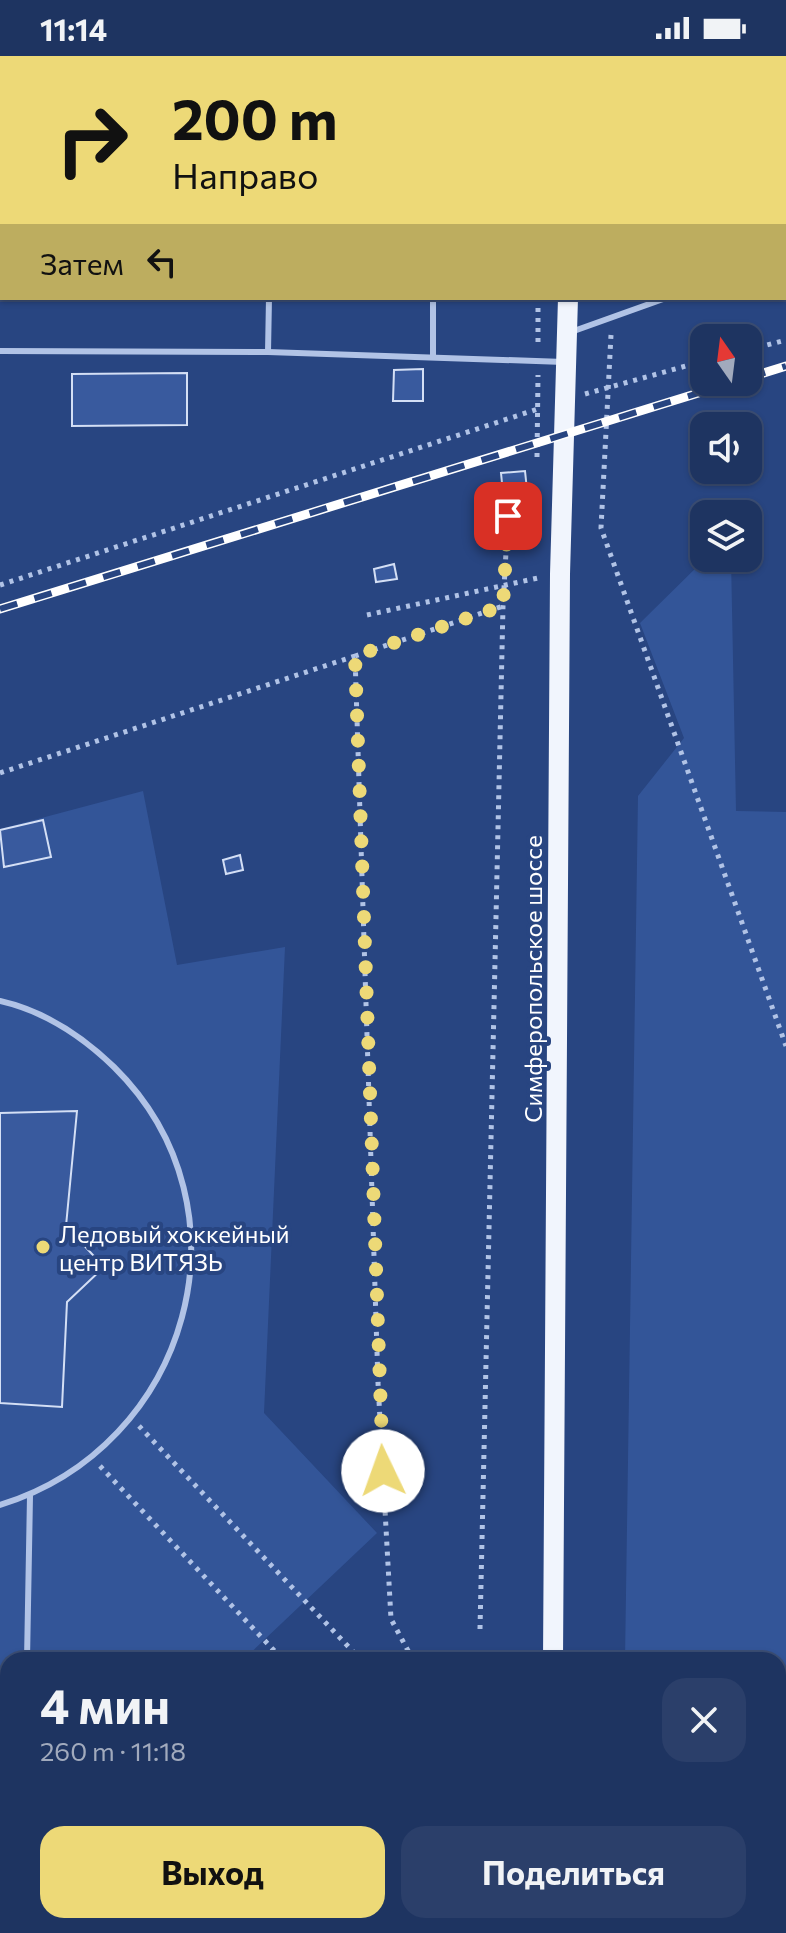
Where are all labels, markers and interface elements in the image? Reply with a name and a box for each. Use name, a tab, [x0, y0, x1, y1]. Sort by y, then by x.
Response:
text: 11:14	[40, 10, 107, 47]
text: 200 m	[172, 83, 338, 152]
icon: right	[40, 88, 144, 192]
text: Направо	[172, 152, 318, 196]
icon: left	[140, 240, 184, 284]
text: Затем	[40, 244, 124, 281]
north arrow	[690, 324, 762, 396]
map controls	[690, 324, 762, 572]
button: sound	[690, 412, 762, 484]
pin	[474, 482, 542, 550]
icon: arrive	[486, 494, 530, 538]
button: layers	[690, 500, 762, 572]
street label: Симферопольское шоссе	[518, 835, 547, 1123]
place label: Ледовый хоккейный центр ВИТЯЗЬ	[59, 1219, 290, 1276]
marker: Ледовый хоккейный центр ВИТЯЗЬ	[34, 1238, 52, 1256]
position arrow	[341, 1429, 425, 1513]
text: 4 мин	[40, 1675, 170, 1734]
button: close	[662, 1678, 746, 1762]
text: 260 m · 11:18	[40, 1735, 186, 1766]
button: Выход	[40, 1826, 385, 1918]
button: Поделиться	[401, 1826, 746, 1918]

